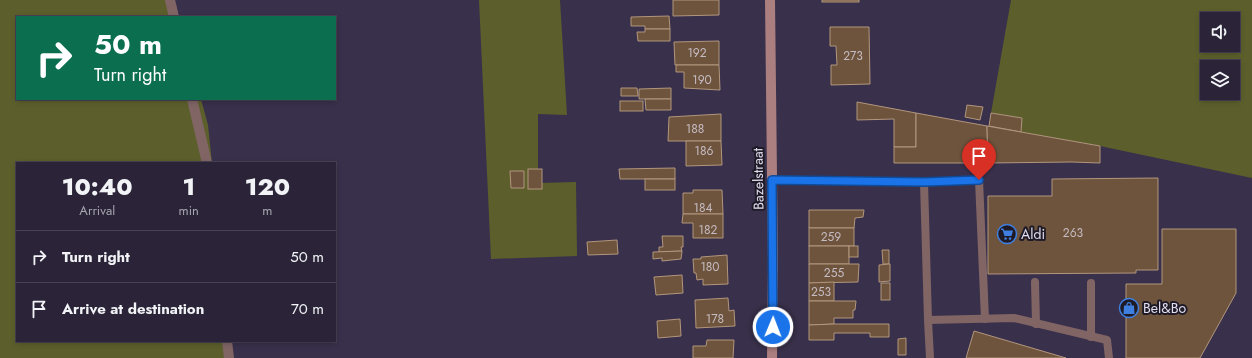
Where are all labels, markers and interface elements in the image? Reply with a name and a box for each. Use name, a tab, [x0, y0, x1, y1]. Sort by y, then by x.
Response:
map controls	[1200, 12, 1240, 100]
button: sound	[1200, 12, 1240, 52]
text: 50 m	[94, 24, 162, 65]
icon: right	[28, 32, 80, 84]
house number: 192	[687, 44, 707, 62]
house number: 273	[843, 47, 863, 65]
button: layers	[1200, 60, 1240, 100]
text: Turn right	[94, 62, 166, 88]
house number: 190	[692, 71, 712, 89]
house number: 188	[686, 120, 704, 138]
pin	[962, 139, 996, 180]
house number: 186	[695, 142, 714, 160]
icon: arrive	[968, 145, 990, 167]
street label: Bazelstraat	[747, 147, 769, 210]
text: 10:40	[62, 169, 133, 204]
text: 1	[182, 169, 195, 204]
text: 120	[245, 169, 290, 204]
house number: 184	[694, 199, 712, 217]
text: Arrival	[79, 201, 115, 220]
text: min	[179, 201, 199, 220]
text: m	[262, 201, 273, 220]
house number: 182	[699, 221, 718, 239]
supermarket icon: Aldi	[996, 223, 1018, 245]
place label: Aldi	[1021, 224, 1045, 244]
house number: 263	[1063, 224, 1084, 242]
house number: 259	[821, 228, 841, 246]
icon: right	[28, 246, 50, 268]
text: Turn right	[62, 246, 130, 268]
text: 50 m	[290, 246, 324, 268]
house number: 180	[700, 258, 720, 276]
house number: 255	[824, 264, 844, 282]
house number: 253	[811, 283, 832, 301]
shop icon: Bel&Bo	[1118, 297, 1140, 319]
icon: arrive	[28, 298, 50, 320]
text: Arrive at destination	[62, 298, 204, 320]
text: 70 m	[291, 298, 324, 320]
place label: Bel&Bo	[1143, 298, 1187, 318]
position arrow	[752, 306, 794, 348]
house number: 178	[706, 310, 724, 328]

